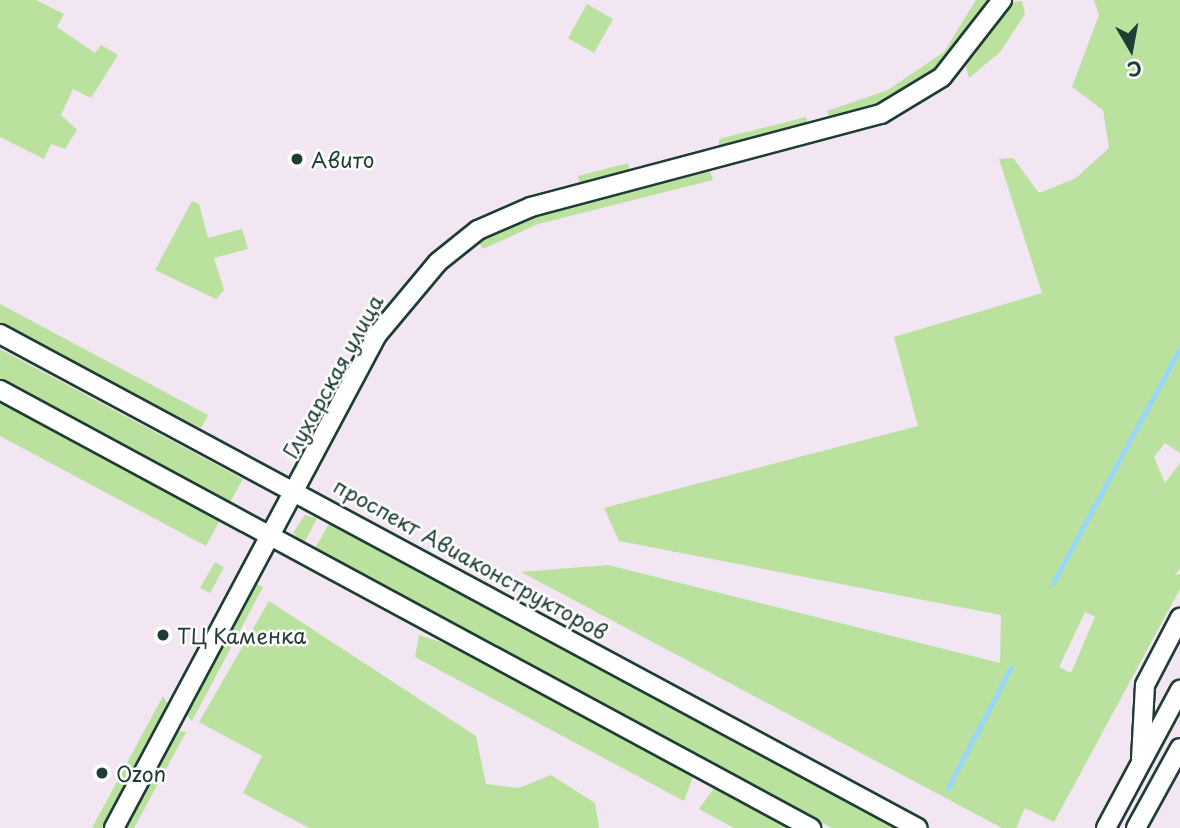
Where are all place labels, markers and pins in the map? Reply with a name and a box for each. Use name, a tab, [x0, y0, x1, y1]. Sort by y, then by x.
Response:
place label: Авито	[311, 146, 374, 172]
marker: Авито	[289, 151, 305, 167]
place label: ТЦ Каменка	[177, 622, 308, 648]
marker: ТЦ Каменка	[155, 627, 171, 643]
place label: Ozon	[116, 760, 166, 786]
marker: Ozon	[94, 765, 110, 781]

